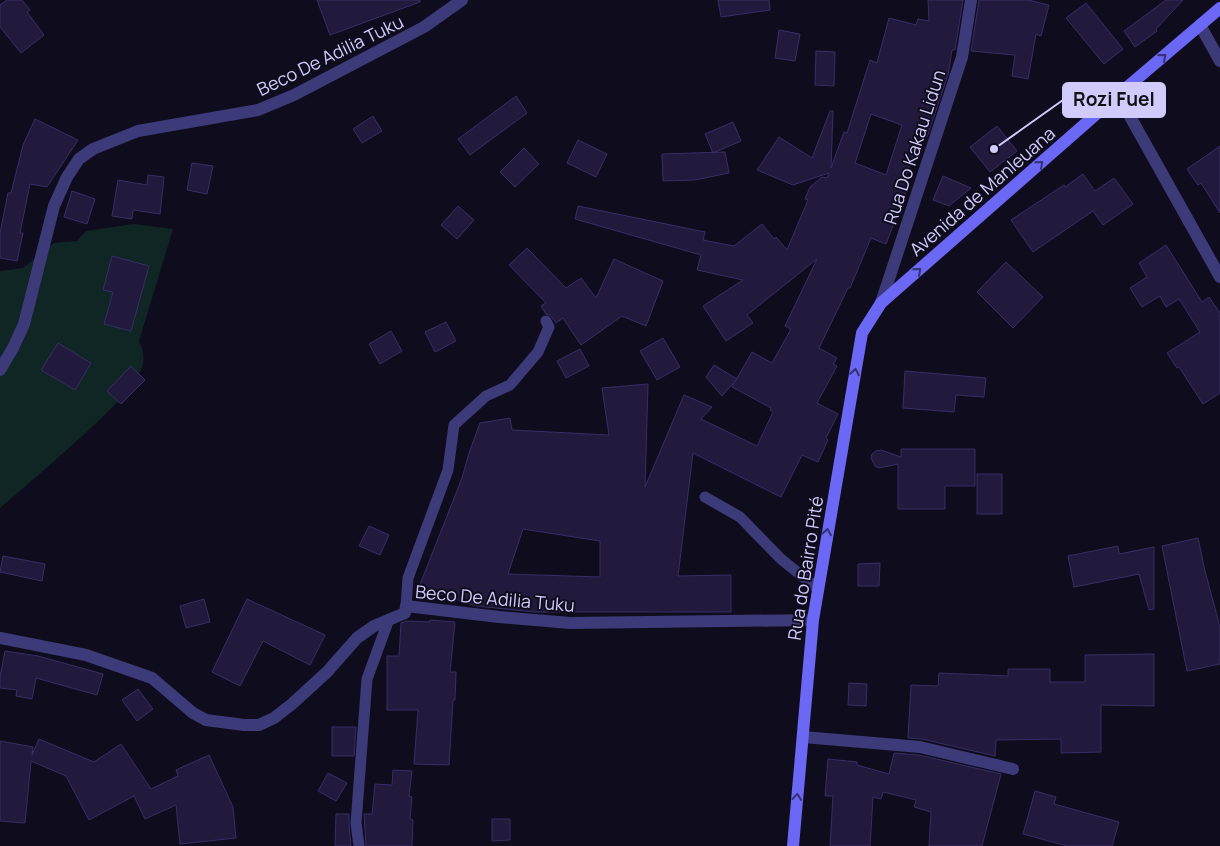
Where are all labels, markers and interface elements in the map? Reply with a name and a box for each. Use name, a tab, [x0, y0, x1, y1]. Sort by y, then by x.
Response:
street label: Beco De Adilia Tuku	[253, 9, 407, 101]
one-way arrow	[1157, 54, 1166, 63]
street label: Rua Do Kakau Lidun	[878, 67, 950, 227]
callout: Rozi Fuel	[1063, 83, 1165, 117]
text: Rozi Fuel	[1073, 86, 1155, 112]
street label: Avenida de Manleuana	[904, 121, 1060, 261]
one-way arrow	[1034, 161, 1043, 169]
one-way arrow	[913, 268, 922, 277]
one-way arrow	[850, 367, 860, 376]
street label: Rua do Bairro Pité	[782, 494, 828, 642]
one-way arrow	[822, 527, 832, 536]
street label: Beco De Adilia Tuku	[414, 579, 576, 617]
one-way arrow	[792, 793, 803, 801]

